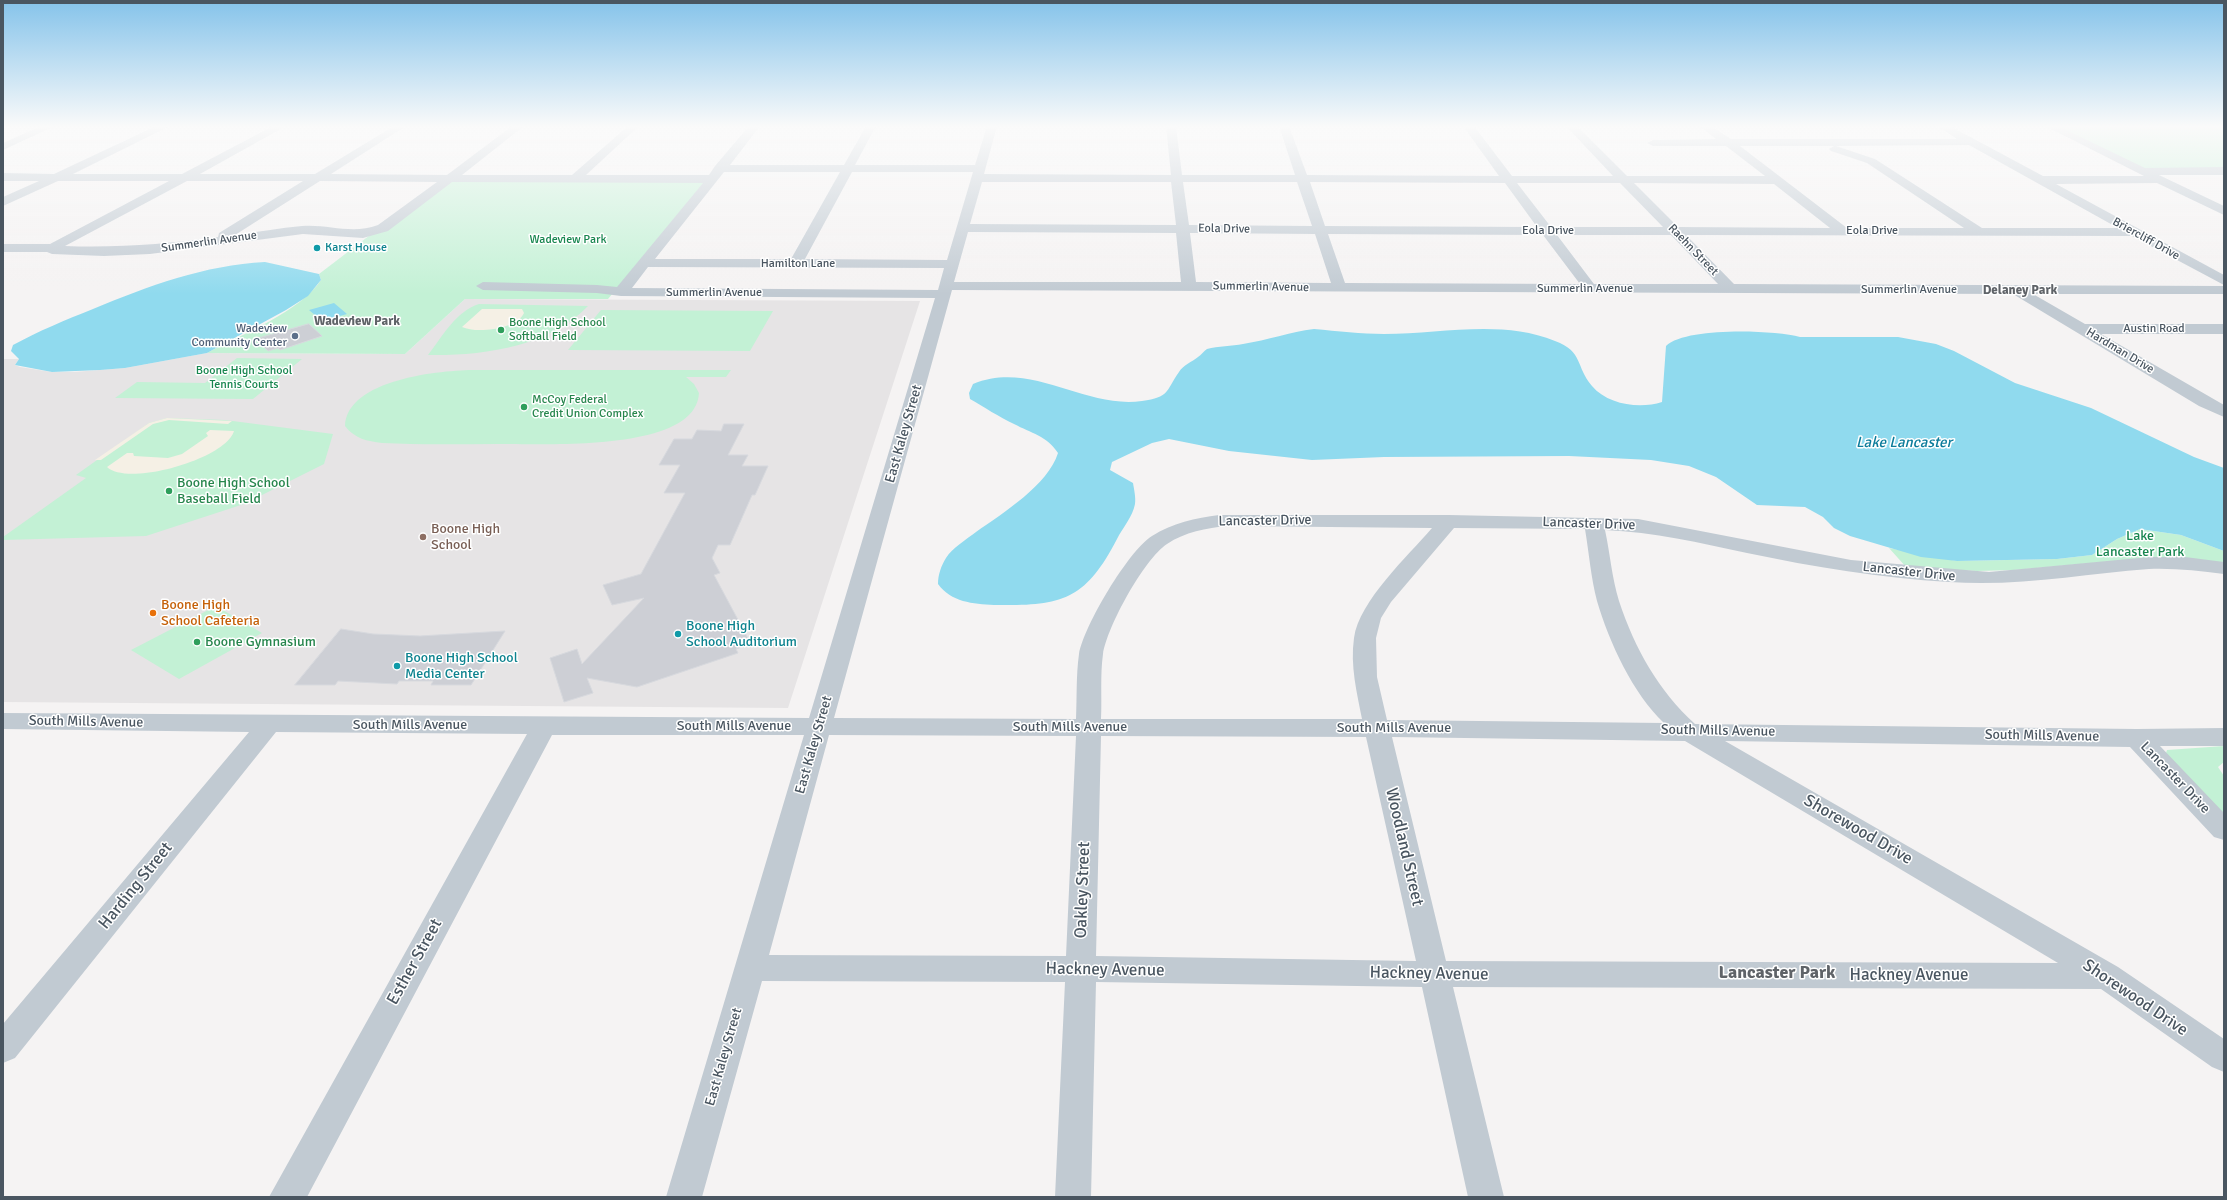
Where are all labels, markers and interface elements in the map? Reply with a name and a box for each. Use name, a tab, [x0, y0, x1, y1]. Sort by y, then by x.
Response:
street label: Briercliff Drive	[2110, 215, 2182, 263]
street label: Eola Drive	[1198, 221, 1250, 237]
street label: Raehn Street	[1665, 221, 1721, 279]
street label: Eola Drive	[1522, 224, 1574, 238]
street label: Eola Drive	[1846, 224, 1898, 238]
street label: Summerlin Avenue	[160, 228, 258, 256]
park label: Wadeview Park	[530, 233, 606, 247]
place label: Karst House	[325, 241, 387, 255]
marker: Karst House	[312, 243, 322, 253]
street label: Hamilton Lane	[761, 257, 835, 271]
street label: Summerlin Avenue	[1213, 279, 1309, 295]
street label: Summerlin Avenue	[1537, 282, 1633, 296]
street label: Summerlin Avenue	[1861, 283, 1957, 297]
district label: Delaney Park	[1983, 283, 2057, 299]
street label: Summerlin Avenue	[666, 286, 762, 300]
district label: Wadeview Park	[314, 314, 400, 330]
place label: Boone High School Softball Field	[509, 316, 606, 344]
place label: Wadeview Community Center	[191, 322, 287, 350]
street label: Austin Road	[2123, 322, 2185, 336]
marker: Boone High School Softball Field	[496, 325, 506, 335]
street label: Hardman Drive	[2083, 325, 2157, 377]
marker: Wadeview Community Center	[290, 331, 300, 341]
park label: Boone High School Tennis Courts	[196, 364, 292, 392]
street label: East Kaley Street	[882, 383, 926, 485]
place label: McCoy Federal Credit Union Complex	[532, 393, 643, 421]
marker: McCoy Federal Credit Union Complex	[519, 402, 529, 412]
water label: Lake Lancaster	[1856, 434, 1952, 452]
place label: Boone High School Baseball Field	[177, 475, 290, 508]
marker: Boone High School Baseball Field	[164, 486, 174, 496]
street label: Lancaster Drive	[1218, 512, 1312, 530]
street label: Lancaster Drive	[1542, 514, 1636, 534]
place label: Boone High School	[431, 521, 500, 554]
park label: Lake Lancaster Park	[2096, 528, 2184, 560]
marker: Boone High School	[418, 532, 428, 542]
street label: Lancaster Drive	[1862, 559, 1956, 585]
place label: Boone High School Cafeteria	[161, 597, 260, 630]
marker: Boone High School Cafeteria	[148, 608, 158, 618]
place label: Boone High School Auditorium	[686, 618, 797, 650]
marker: Boone High School Auditorium	[673, 629, 683, 639]
place label: Boone Gymnasium	[205, 634, 316, 650]
marker: Boone Gymnasium	[192, 637, 202, 647]
place label: Boone High School Media Center	[405, 650, 518, 682]
marker: Boone High School Media Center	[392, 661, 402, 671]
street label: East Kaley Street	[792, 694, 836, 796]
street label: South Mills Avenue	[29, 713, 143, 731]
street label: South Mills Avenue	[353, 717, 467, 733]
street label: South Mills Avenue	[677, 718, 791, 734]
street label: South Mills Avenue	[1013, 719, 1127, 735]
street label: South Mills Avenue	[1337, 720, 1451, 736]
street label: South Mills Avenue	[1661, 722, 1775, 740]
street label: South Mills Avenue	[1985, 727, 2099, 745]
street label: Lancaster Drive	[2137, 739, 2213, 817]
street label: Woodland Street	[1381, 786, 1427, 908]
street label: Shorewood Drive	[1800, 791, 1916, 869]
street label: Harding Street	[95, 838, 177, 934]
street label: Oakley Street	[1071, 841, 1095, 939]
street label: Esther Street	[383, 915, 447, 1009]
street label: Shorewood Drive	[2079, 955, 2191, 1041]
street label: Hackney Avenue	[1045, 959, 1165, 981]
district label: Lancaster Park	[1719, 962, 1835, 984]
street label: Hackney Avenue	[1369, 963, 1489, 985]
street label: Hackney Avenue	[1850, 966, 1968, 986]
street label: East Kaley Street	[702, 1006, 746, 1108]

